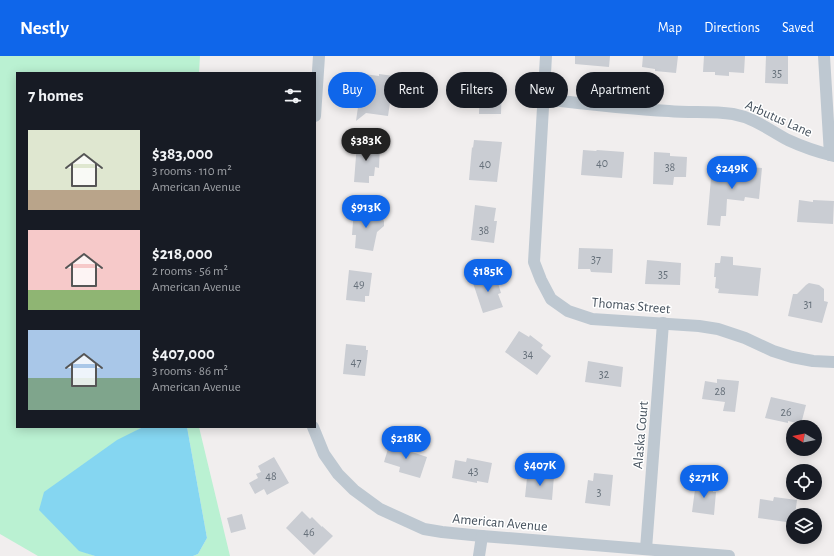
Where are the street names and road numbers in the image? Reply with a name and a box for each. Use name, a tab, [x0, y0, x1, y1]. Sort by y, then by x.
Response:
street label: Arbutus Lane	[743, 98, 814, 140]
street label: Thomas Street	[591, 296, 671, 316]
street label: Alaska Court	[631, 400, 651, 470]
street label: American Avenue	[452, 512, 548, 534]

